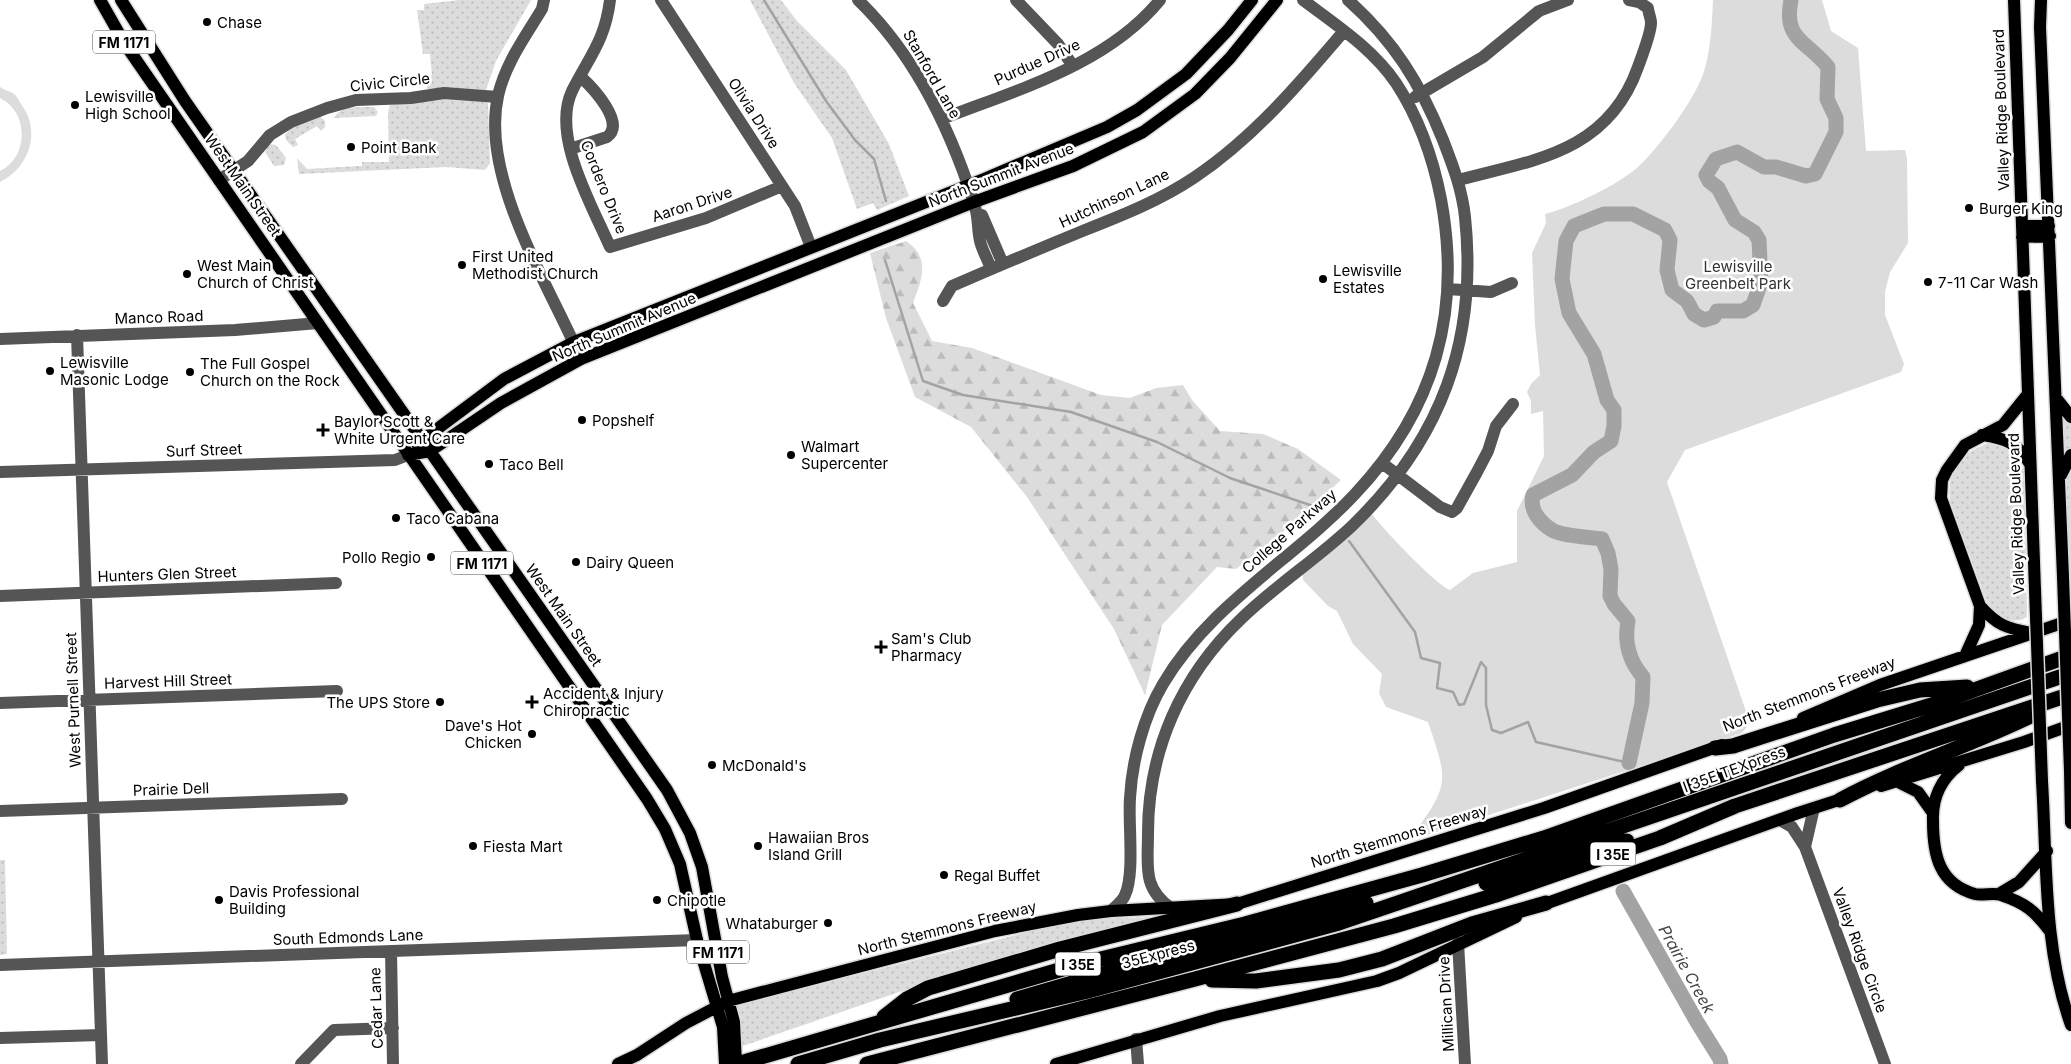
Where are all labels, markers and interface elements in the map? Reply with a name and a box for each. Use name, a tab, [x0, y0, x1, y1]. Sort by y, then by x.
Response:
place label: Chase	[217, 13, 262, 32]
marker: Chase	[201, 16, 213, 28]
street label: Stanford Lane	[899, 26, 965, 122]
street label: Valley Ridge Boulevard	[1989, 29, 2013, 191]
road number: FM 1171	[93, 31, 155, 54]
street label: Purdue Drive	[991, 35, 1083, 89]
street label: Civic Circle	[349, 68, 431, 96]
street label: Olivia Drive	[724, 74, 784, 152]
place label: Lewisville High School	[85, 87, 171, 123]
marker: Lewisville High School	[69, 99, 81, 111]
street label: West Main Street	[201, 130, 285, 240]
street label: Cordero Drive	[577, 137, 631, 237]
place label: Point Bank	[361, 138, 437, 157]
street label: North Summit Avenue	[926, 138, 1076, 212]
marker: Point Bank	[345, 141, 357, 153]
street label: Hutchinson Lane	[1056, 164, 1172, 232]
street label: Aaron Drive	[649, 182, 735, 226]
place label: Burger King	[1979, 199, 2063, 218]
marker: Burger King	[1963, 202, 1975, 214]
place label: First United Methodist Church	[472, 247, 598, 283]
place label: West Main Church of Christ	[197, 256, 314, 292]
park label: Lewisville Greenbelt Park	[1685, 257, 1792, 293]
marker: First United Methodist Church	[456, 259, 468, 271]
place label: Lewisville Estates	[1333, 261, 1402, 297]
marker: West Main Church of Christ	[181, 268, 193, 280]
marker: Lewisville Estates	[1317, 273, 1329, 285]
place label: 7-11 Car Wash	[1938, 273, 2038, 292]
marker: 7-11 Car Wash	[1922, 276, 1934, 288]
street label: North Summit Avenue	[549, 288, 699, 366]
street label: Manco Road	[114, 306, 204, 328]
place label: Lewisville Masonic Lodge	[60, 353, 169, 389]
place label: The Full Gospel Church on the Rock	[200, 354, 341, 390]
marker: Lewisville Masonic Lodge	[44, 365, 56, 377]
marker: The Full Gospel Church on the Rock	[184, 366, 196, 378]
place label: Popshelf	[592, 411, 655, 430]
place label: Baylor Scott & White Urgent Care	[334, 412, 465, 448]
marker: Popshelf	[576, 414, 588, 426]
marker: Baylor Scott & White Urgent Care	[316, 423, 330, 437]
street label: Valley Ridge Boulevard	[2004, 433, 2028, 595]
place label: Walmart Supercenter	[801, 437, 889, 473]
street label: Surf Street	[165, 439, 243, 461]
marker: Walmart Supercenter	[785, 449, 797, 461]
place label: Taco Bell	[499, 455, 564, 474]
marker: Taco Bell	[483, 458, 495, 470]
street label: College Parkway	[1238, 484, 1341, 577]
place label: Taco Cabana	[406, 509, 499, 528]
marker: Taco Cabana	[390, 512, 402, 524]
place label: Pollo Regio	[342, 548, 421, 567]
marker: Pollo Regio	[425, 551, 437, 563]
road number: FM 1171	[451, 552, 513, 574]
place label: Dairy Queen	[586, 553, 674, 572]
marker: Dairy Queen	[570, 556, 582, 568]
street label: West Main Street	[522, 560, 606, 670]
street label: Hunters Glen Street	[97, 562, 237, 586]
place label: Sam's Club Pharmacy	[891, 629, 971, 665]
street label: West Purnell Street	[61, 632, 85, 768]
marker: Sam's Club Pharmacy	[875, 641, 887, 653]
street label: North Stemmons Freeway	[1720, 652, 1899, 736]
street label: Harvest Hill Street	[104, 669, 232, 693]
place label: Accident & Injury Chiropractic	[543, 684, 664, 720]
place label: The UPS Store	[326, 693, 430, 712]
marker: Accident & Injury Chiropractic	[525, 695, 539, 709]
marker: The UPS Store	[434, 696, 446, 708]
place label: Dave's Hot Chicken	[445, 716, 522, 752]
marker: Dave's Hot Chicken	[526, 728, 538, 740]
street label: I 35E TEXpress	[1680, 742, 1788, 796]
place label: McDonald's	[722, 756, 807, 775]
marker: McDonald's	[706, 759, 718, 771]
street label: Prairie Dell	[132, 778, 210, 800]
street label: North Stemmons Freeway	[1308, 800, 1490, 872]
place label: Hawaiian Bros Island Grill	[768, 828, 869, 864]
place label: Fiesta Mart	[483, 837, 563, 856]
marker: Fiesta Mart	[467, 840, 479, 852]
marker: Hawaiian Bros Island Grill	[752, 840, 764, 852]
road number: I 35E	[1590, 842, 1636, 866]
place label: Regal Buffet	[954, 866, 1040, 885]
marker: Regal Buffet	[938, 869, 950, 881]
place label: Davis Professional Building	[229, 882, 359, 918]
street label: Valley Ridge Circle	[1829, 885, 1891, 1015]
place label: Chipotle	[667, 891, 726, 910]
marker: Davis Professional Building	[213, 894, 225, 906]
marker: Chipotle	[651, 894, 663, 906]
street label: North Stemmons Freeway	[856, 896, 1039, 959]
place label: Whataburger	[725, 914, 818, 933]
marker: Whataburger	[822, 917, 834, 929]
water label: Prairie Creek	[1654, 921, 1720, 1017]
street label: South Edmonds Lane	[272, 925, 424, 949]
street label: 35Express	[1119, 935, 1197, 973]
road number: FM 1171	[687, 940, 749, 964]
road number: I 35E	[1056, 952, 1100, 976]
street label: Millican Drive	[1434, 956, 1458, 1052]
street label: Cedar Lane	[365, 967, 387, 1049]

